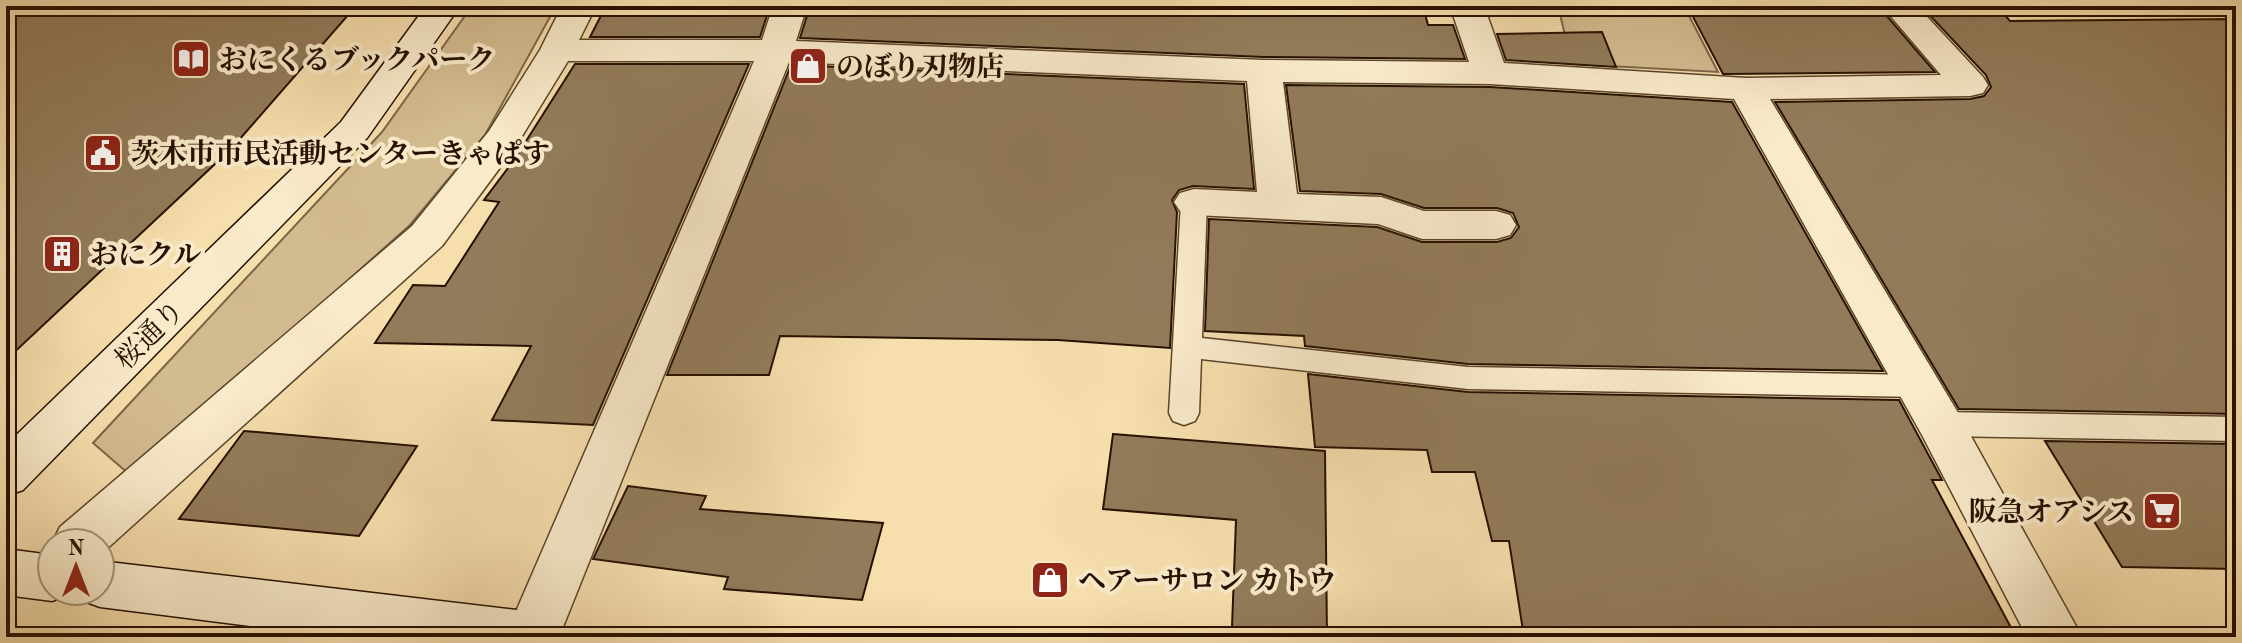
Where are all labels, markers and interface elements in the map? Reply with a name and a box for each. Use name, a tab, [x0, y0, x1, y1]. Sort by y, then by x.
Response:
library icon: おにくるブックパーク	[170, 38, 212, 80]
place label: おにくるブックパーク	[219, 45, 495, 76]
shop icon: のぼり刃物店	[787, 45, 829, 87]
place label: のぼり刃物店	[836, 52, 1004, 83]
public building icon: 茨木市市民活動センターきゃぱす	[82, 132, 124, 174]
place label: 茨木市市民活動センターきゃぱす	[131, 138, 550, 170]
building icon: おにクル	[41, 233, 83, 275]
place label: おにクル	[90, 241, 201, 271]
street label: 桜通り	[109, 294, 191, 376]
supermarket icon: 阪急オアシス	[2141, 490, 2183, 532]
place label: 阪急オアシス	[1969, 497, 2134, 528]
north arrow	[36, 527, 116, 607]
text: N	[68, 538, 85, 560]
shop icon: ヘアーサロン カトウ	[1029, 559, 1071, 601]
place label: ヘアーサロン カトウ	[1078, 567, 1336, 597]

